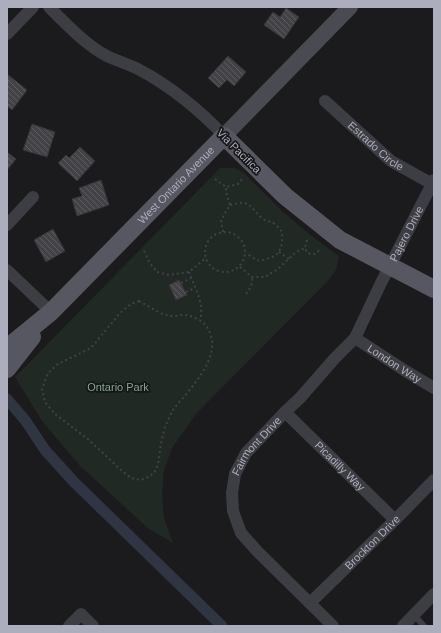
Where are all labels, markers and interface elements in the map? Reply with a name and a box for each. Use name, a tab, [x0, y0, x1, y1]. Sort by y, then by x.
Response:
street label: Estrado Circle	[346, 119, 406, 173]
street label: Via Pacifica	[215, 127, 264, 176]
street label: West Ontario Avenue	[135, 144, 216, 226]
street label: Pajero Drive	[387, 204, 426, 263]
street label: London Way	[365, 342, 424, 385]
park label: Ontario Park	[87, 381, 149, 393]
street label: Fairmont Drive	[229, 414, 283, 477]
street label: Picadilly Way	[313, 439, 368, 493]
street label: Brockton Drive	[342, 513, 402, 572]

